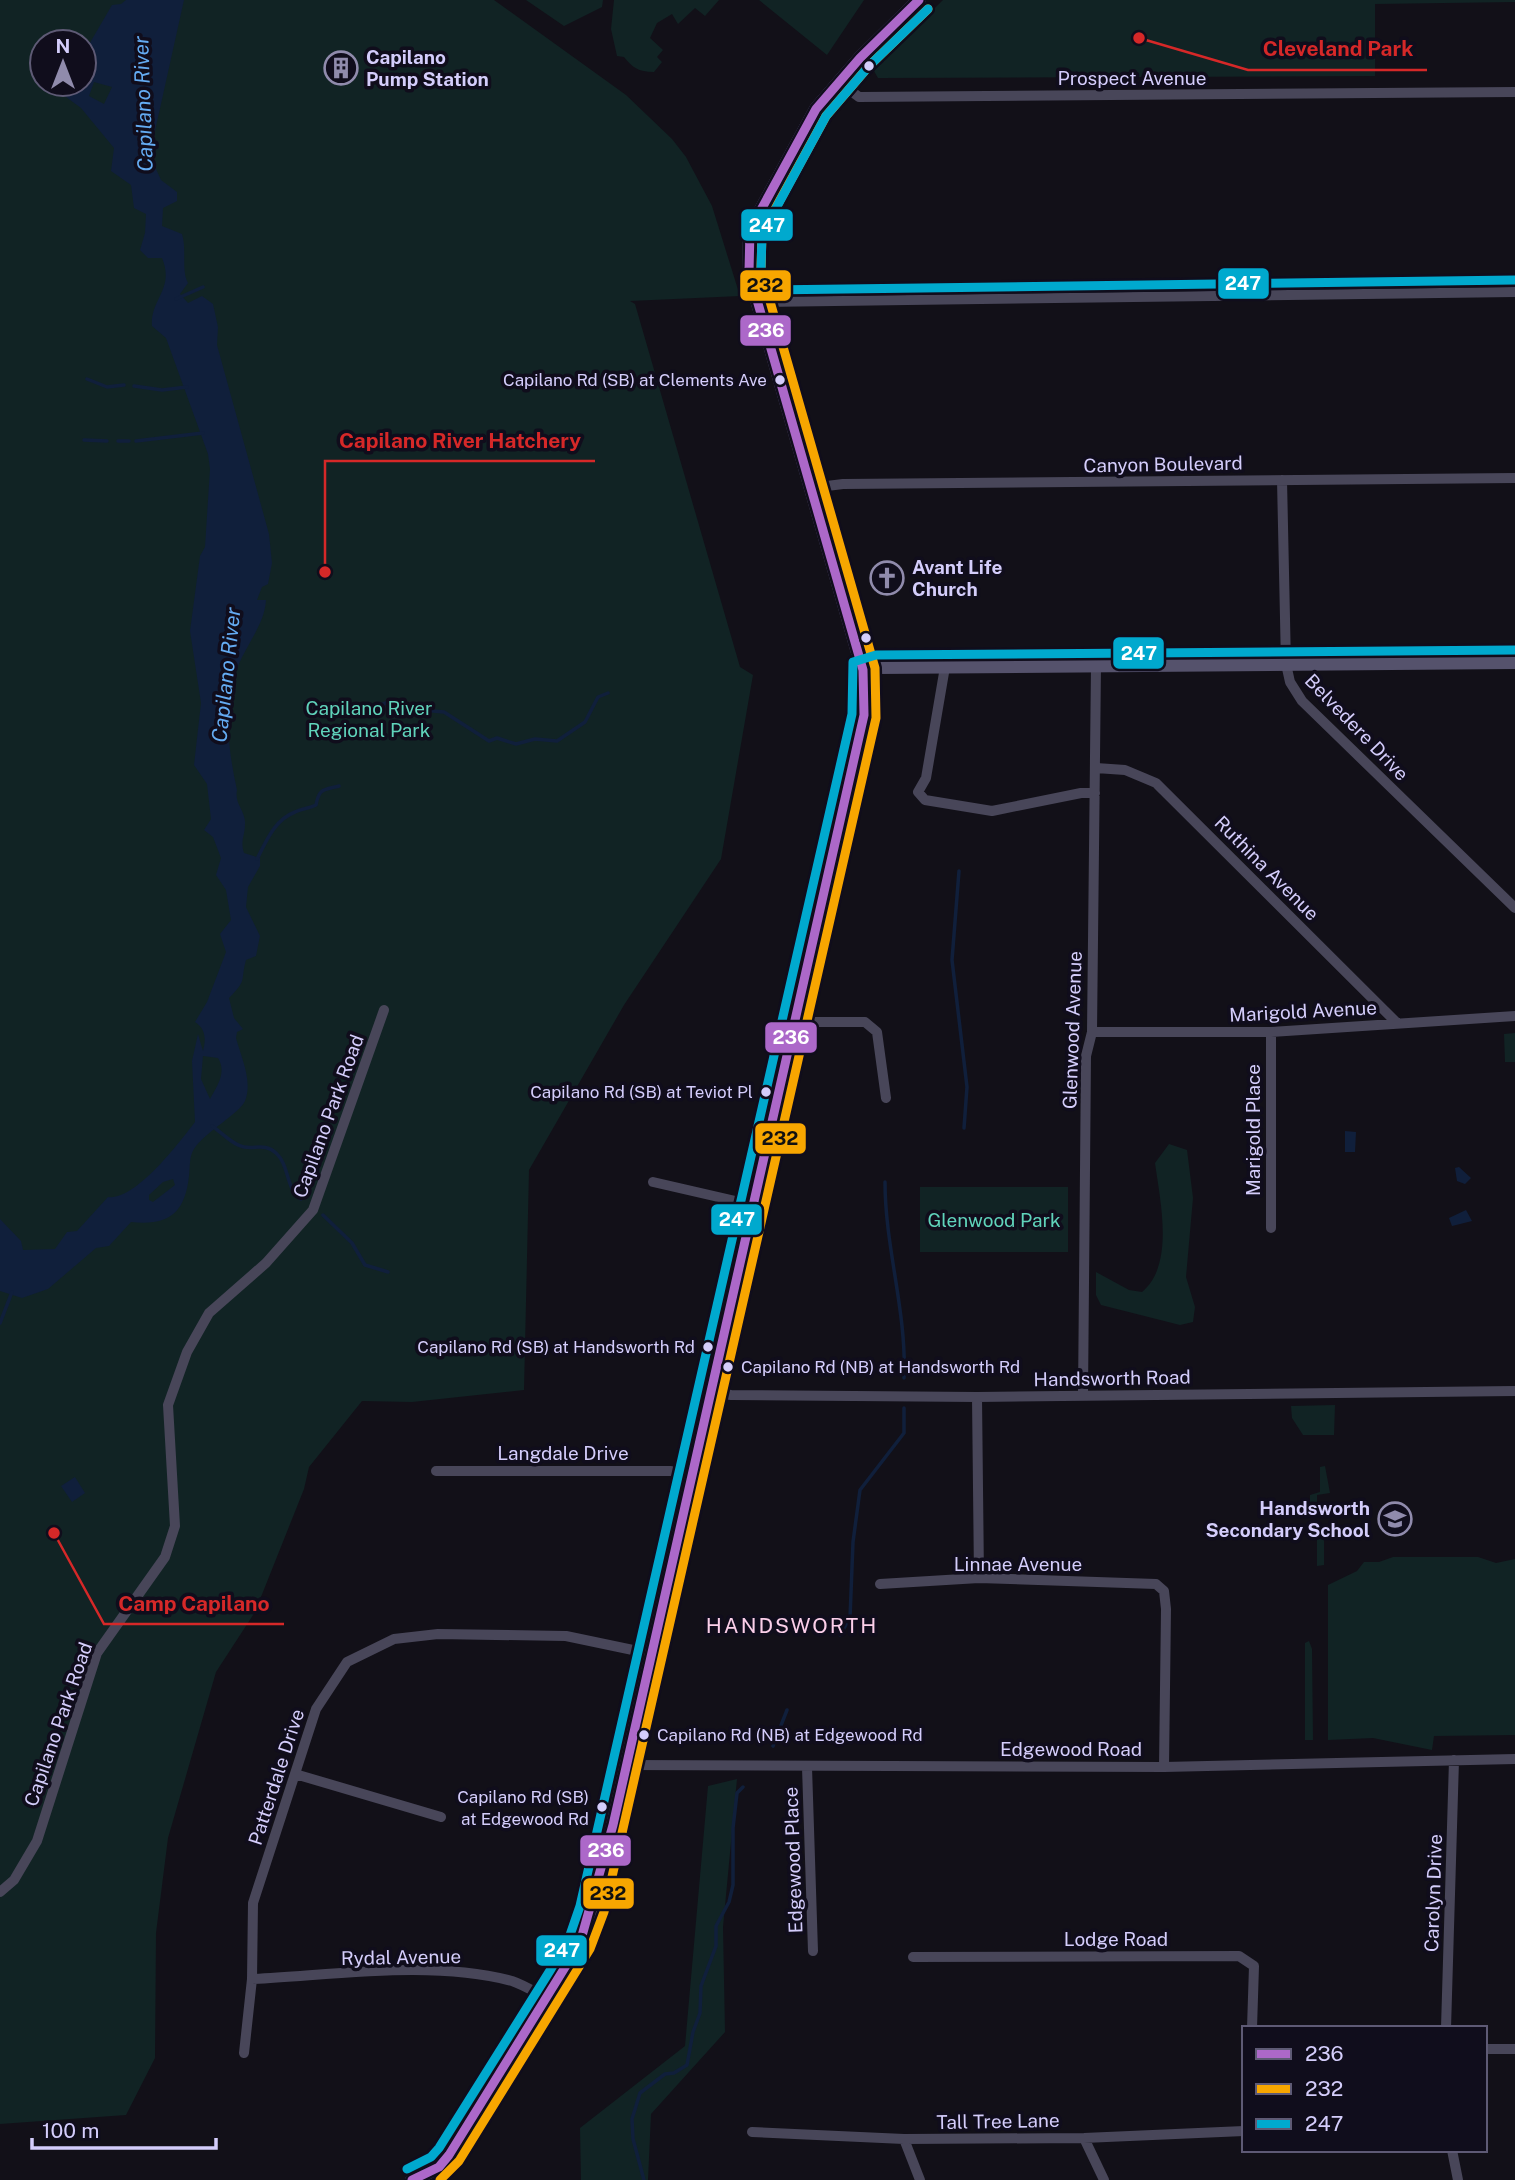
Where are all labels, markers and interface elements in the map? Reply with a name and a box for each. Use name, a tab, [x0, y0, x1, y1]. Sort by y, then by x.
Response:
north arrow	[28, 28, 98, 98]
callout: Cleveland Park	[1248, 28, 1427, 70]
text: N	[56, 35, 70, 57]
water label: Capilano River	[128, 35, 158, 172]
text: Cleveland Park	[1263, 36, 1413, 61]
place label: Capilano Pump Station	[366, 46, 489, 90]
building icon: Capilano Pump Station	[322, 49, 360, 87]
unlabelled marker	[862, 59, 876, 73]
street label: Prospect Avenue	[1058, 67, 1206, 89]
line badge: 247	[740, 208, 794, 242]
text: 247	[749, 214, 785, 236]
line badge: 247	[1217, 267, 1270, 300]
line badge: 232	[739, 269, 792, 302]
text: 247	[1225, 272, 1261, 294]
text: 232	[747, 274, 783, 296]
line badge: 236	[739, 314, 792, 347]
text: 236	[747, 319, 785, 341]
place label: Capilano Rd (SB) at Clements Ave	[503, 370, 767, 390]
marker: Capilano Rd (SB) at Clements Ave	[773, 373, 787, 387]
callout: Capilano River Hatchery	[325, 419, 595, 461]
text: Capilano River Hatchery	[339, 428, 581, 453]
street label: Canyon Boulevard	[1083, 452, 1243, 476]
place label: Avant Life Church	[912, 556, 1002, 600]
church icon: Avant Life Church	[868, 559, 906, 597]
water label: Capilano River	[206, 605, 246, 744]
unlabelled marker	[859, 631, 873, 645]
line badge: 247	[1112, 636, 1165, 670]
text: 247	[1121, 642, 1157, 664]
street label: Belvedere Drive	[1301, 669, 1413, 785]
park label: Capilano River Regional Park	[306, 697, 433, 741]
street label: Ruthina Avenue	[1210, 811, 1324, 925]
street label: Glenwood Avenue	[1058, 951, 1086, 1109]
street label: Marigold Avenue	[1228, 996, 1378, 1026]
line badge: 236	[764, 1021, 818, 1054]
text: 236	[772, 1026, 810, 1048]
street label: Capilano Park Road	[288, 1031, 368, 1201]
street label: Marigold Place	[1242, 1064, 1264, 1196]
place label: Capilano Rd (SB) at Teviot Pl	[530, 1082, 753, 1102]
marker: Capilano Rd (SB) at Teviot Pl	[759, 1085, 773, 1099]
line badge: 232	[754, 1122, 807, 1155]
text: 232	[762, 1127, 798, 1149]
line badge: 247	[710, 1203, 763, 1236]
text: 247	[719, 1208, 755, 1230]
park label: Glenwood Park	[927, 1209, 1061, 1231]
place label: Capilano Rd (SB) at Handsworth Rd	[417, 1337, 695, 1357]
marker: Capilano Rd (SB) at Handsworth Rd	[701, 1340, 715, 1354]
place label: Capilano Rd (NB) at Handsworth Rd	[741, 1357, 1020, 1377]
marker: Capilano Rd (NB) at Handsworth Rd	[721, 1360, 735, 1374]
street label: Handsworth Road	[1033, 1366, 1191, 1390]
street label: Langdale Drive	[497, 1442, 629, 1464]
place label: Handsworth Secondary School	[1205, 1497, 1370, 1541]
school or university icon: Handsworth Secondary School	[1376, 1500, 1414, 1538]
street label: Linnae Avenue	[954, 1553, 1082, 1575]
callout: Camp Capilano	[104, 1582, 284, 1624]
text: Camp Capilano	[118, 1591, 270, 1616]
district label: HANDSWORTH	[706, 1613, 878, 1638]
street label: Capilano Park Road	[20, 1639, 96, 1809]
street label: Patterdale Drive	[244, 1706, 308, 1848]
place label: Capilano Rd (NB) at Edgewood Rd	[657, 1725, 923, 1745]
marker: Capilano Rd (NB) at Edgewood Rd	[637, 1728, 651, 1742]
street label: Edgewood Road	[1000, 1738, 1142, 1760]
street label: Edgewood Place	[779, 1786, 807, 1934]
place label: Capilano Rd (SB) at Edgewood Rd	[457, 1787, 589, 1829]
marker: Capilano Rd (SB) at Edgewood Rd	[595, 1800, 609, 1814]
line badge: 236	[579, 1834, 632, 1867]
street label: Carolyn Drive	[1420, 1834, 1446, 1952]
text: 236	[587, 1839, 625, 1861]
line badge: 232	[582, 1877, 635, 1910]
text: 232	[590, 1882, 626, 1904]
street label: Lodge Road	[1064, 1928, 1168, 1950]
line badge: 247	[535, 1934, 588, 1967]
text: 247	[544, 1939, 580, 1961]
street label: Rydal Avenue	[341, 1945, 461, 1969]
legend	[1242, 2026, 1487, 2152]
text: 236	[1305, 2041, 1344, 2066]
text: 232	[1305, 2076, 1343, 2101]
scale bar	[32, 2106, 215, 2150]
street label: Tall Tree Lane	[936, 2109, 1060, 2133]
text: 247	[1305, 2111, 1343, 2136]
text: 100 m	[42, 2118, 99, 2143]

